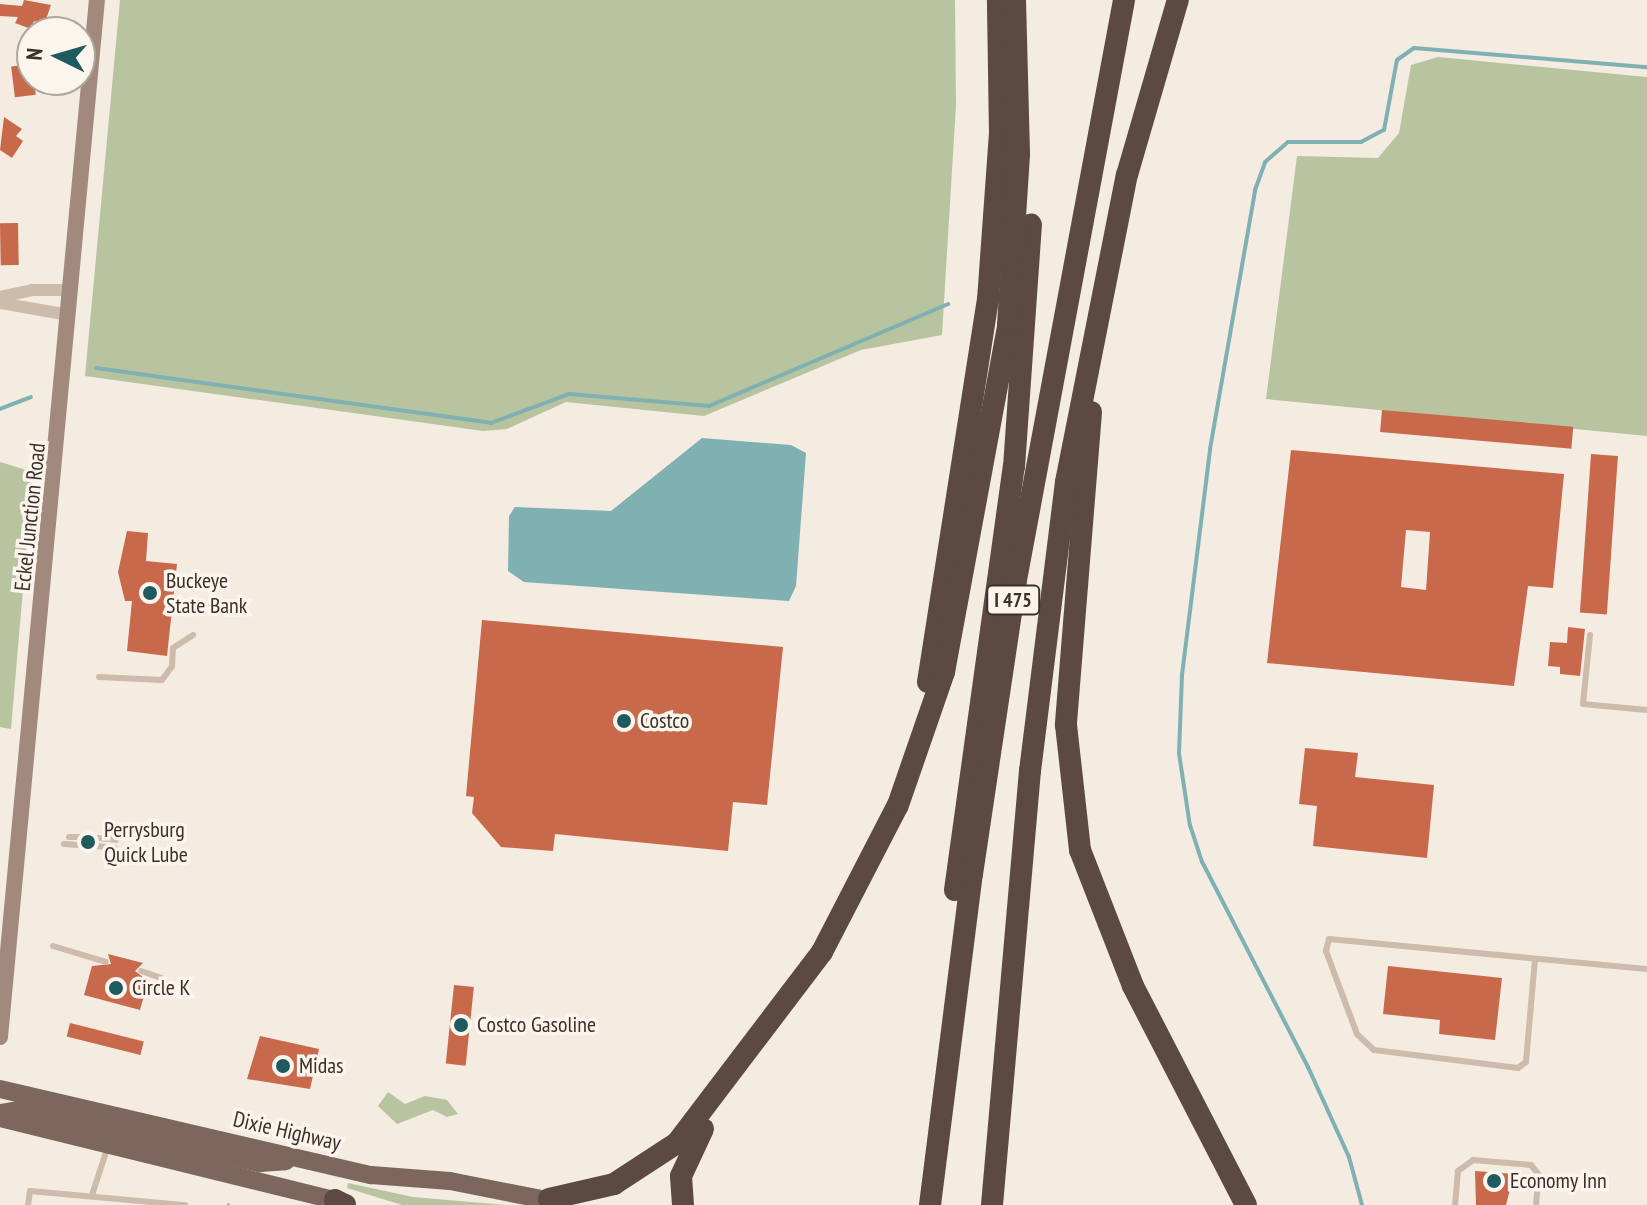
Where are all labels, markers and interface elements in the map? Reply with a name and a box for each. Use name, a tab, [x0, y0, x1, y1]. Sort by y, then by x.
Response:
north arrow	[16, 16, 96, 96]
text: N	[20, 47, 49, 61]
street label: Eckel Junction Road	[9, 442, 51, 592]
place label: Buckeye State Bank	[166, 567, 247, 618]
marker: Buckeye State Bank	[141, 584, 159, 602]
road number: I 475	[985, 584, 1041, 616]
place label: Costco	[640, 708, 689, 734]
marker: Costco	[615, 712, 633, 730]
place label: Perrysburg Quick Lube	[104, 816, 188, 868]
marker: Perrysburg Quick Lube	[79, 833, 97, 851]
place label: Circle K	[132, 975, 190, 1001]
marker: Circle K	[107, 979, 125, 997]
place label: Costco Gasoline	[477, 1012, 596, 1038]
marker: Costco Gasoline	[452, 1016, 470, 1034]
place label: Midas	[299, 1053, 344, 1079]
marker: Midas	[274, 1057, 292, 1075]
street label: Dixie Highway	[231, 1106, 343, 1156]
place label: Economy Inn	[1510, 1168, 1607, 1194]
marker: Economy Inn	[1485, 1172, 1503, 1190]

